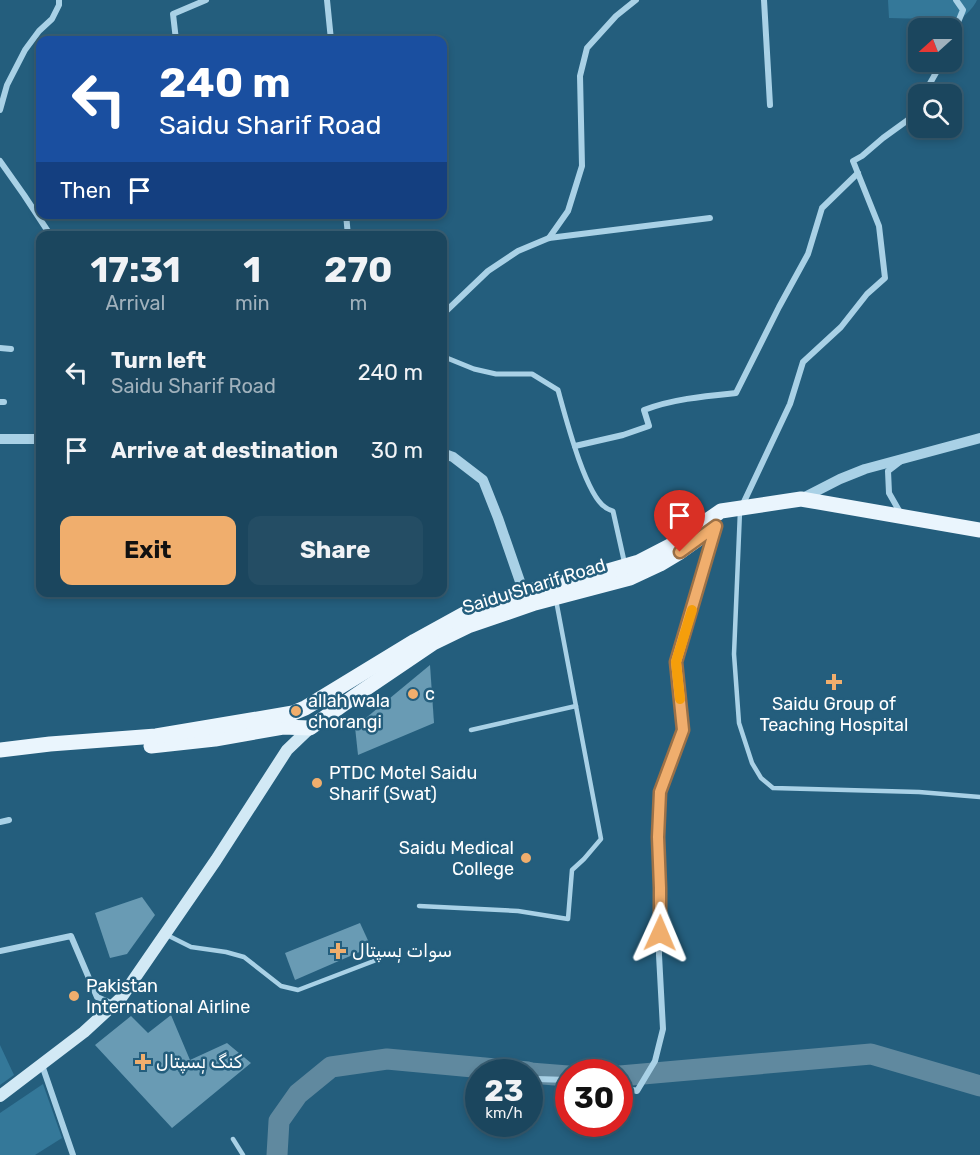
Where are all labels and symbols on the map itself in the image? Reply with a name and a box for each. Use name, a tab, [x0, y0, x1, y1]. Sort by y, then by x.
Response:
north arrow	[908, 18, 962, 72]
pin	[654, 490, 705, 552]
street label: Saidu Sharif Road	[460, 554, 608, 618]
marker: Saidu Group of Teaching Hospital	[825, 673, 843, 691]
place label: c	[425, 683, 435, 705]
marker: c	[406, 687, 420, 701]
place label: allah wala chorangi	[308, 690, 390, 733]
place label: Saidu Group of Teaching Hospital	[760, 693, 908, 736]
marker: allah wala chorangi	[289, 704, 303, 718]
place label: PTDC Motel Saidu Sharif (Swat)	[329, 762, 477, 805]
marker: PTDC Motel Saidu Sharif (Swat)	[310, 776, 324, 790]
place label: Saidu Medical College	[399, 837, 514, 880]
marker: Saidu Medical College	[519, 851, 533, 865]
position arrow	[628, 901, 692, 965]
place label: سوات ہسپتال	[352, 940, 452, 963]
marker: سوات ہسپتال	[329, 942, 347, 960]
place label: Pakistan International Airline	[86, 975, 250, 1018]
marker: Pakistan International Airline	[67, 989, 81, 1003]
place label: کنگ ہسپتال	[156, 1051, 242, 1074]
marker: کنگ ہسپتال	[134, 1053, 152, 1071]
speed limit sign: 30	[555, 1059, 633, 1137]

